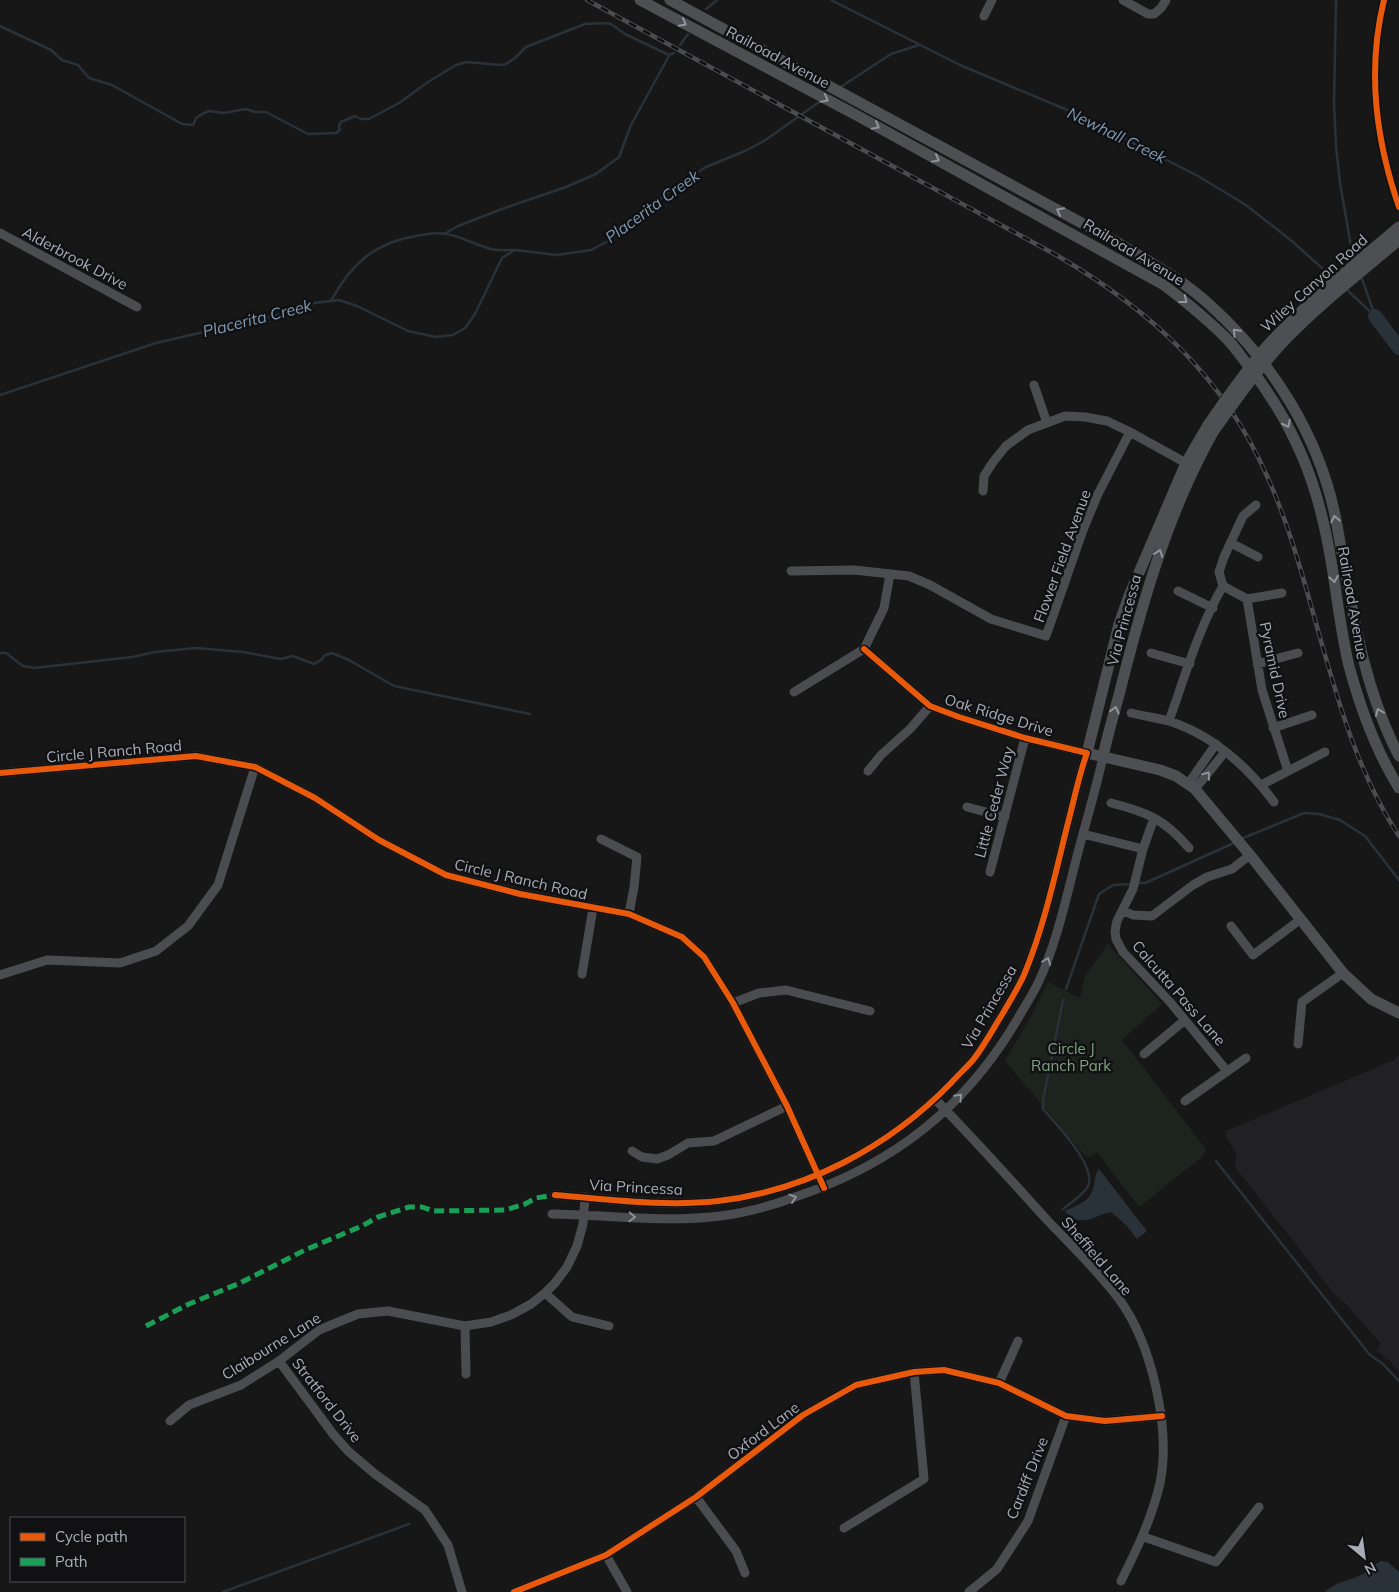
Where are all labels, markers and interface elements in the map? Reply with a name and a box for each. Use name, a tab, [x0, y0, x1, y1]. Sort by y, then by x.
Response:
one-way arrow	[678, 17, 687, 27]
street label: Railroad Avenue	[723, 22, 833, 92]
one-way arrow	[820, 93, 829, 103]
water label: Newhall Creek	[1064, 102, 1170, 168]
one-way arrow	[870, 120, 879, 130]
one-way arrow	[931, 153, 940, 163]
water label: Placerita Creek	[601, 165, 704, 247]
one-way arrow	[1056, 208, 1065, 218]
street label: Railroad Avenue	[1080, 214, 1188, 290]
street label: Alderbrook Drive	[19, 222, 131, 294]
street label: Wiley Canyon Road	[1257, 230, 1371, 336]
one-way arrow	[1178, 294, 1188, 303]
water label: Placerita Creek	[200, 295, 314, 341]
one-way arrow	[1233, 328, 1242, 337]
one-way arrow	[1281, 419, 1291, 428]
street label: Flower Field Avenue	[1029, 487, 1095, 625]
one-way arrow	[1330, 515, 1341, 524]
street label: Railroad Avenue	[1334, 545, 1372, 661]
one-way arrow	[1153, 550, 1163, 558]
street label: Via Princessa	[1103, 572, 1145, 668]
one-way arrow	[1328, 574, 1338, 583]
street label: Pyramid Drive	[1256, 620, 1294, 720]
street label: Oak Ridge Drive	[942, 689, 1056, 741]
one-way arrow	[1109, 705, 1120, 714]
one-way arrow	[1375, 708, 1385, 716]
street label: Circle J Ranch Road	[45, 736, 183, 766]
street label: Little Ceder Way	[970, 744, 1018, 860]
one-way arrow	[1201, 772, 1209, 781]
street label: Circle J Ranch Road	[453, 854, 589, 904]
street label: Calcutta Pass Lane	[1128, 936, 1230, 1050]
one-way arrow	[1041, 957, 1051, 966]
street label: Via Princessa	[957, 962, 1021, 1052]
park label: Circle J Ranch Park	[1031, 1039, 1111, 1075]
one-way arrow	[953, 1093, 962, 1102]
street label: Via Princessa	[589, 1175, 683, 1199]
one-way arrow	[788, 1194, 796, 1204]
one-way arrow	[629, 1211, 637, 1222]
street label: Sheffield Lane	[1058, 1213, 1136, 1299]
street label: Claibourne Lane	[218, 1308, 324, 1384]
street label: Stratford Drive	[288, 1354, 366, 1446]
street label: Oxford Lane	[723, 1398, 803, 1464]
street label: Cardiff Drive	[1002, 1434, 1052, 1522]
legend	[10, 1517, 185, 1582]
text: Cycle path	[55, 1527, 128, 1546]
north arrow	[1339, 1532, 1389, 1582]
text: Path	[55, 1552, 87, 1571]
text: N	[1361, 1558, 1379, 1579]

